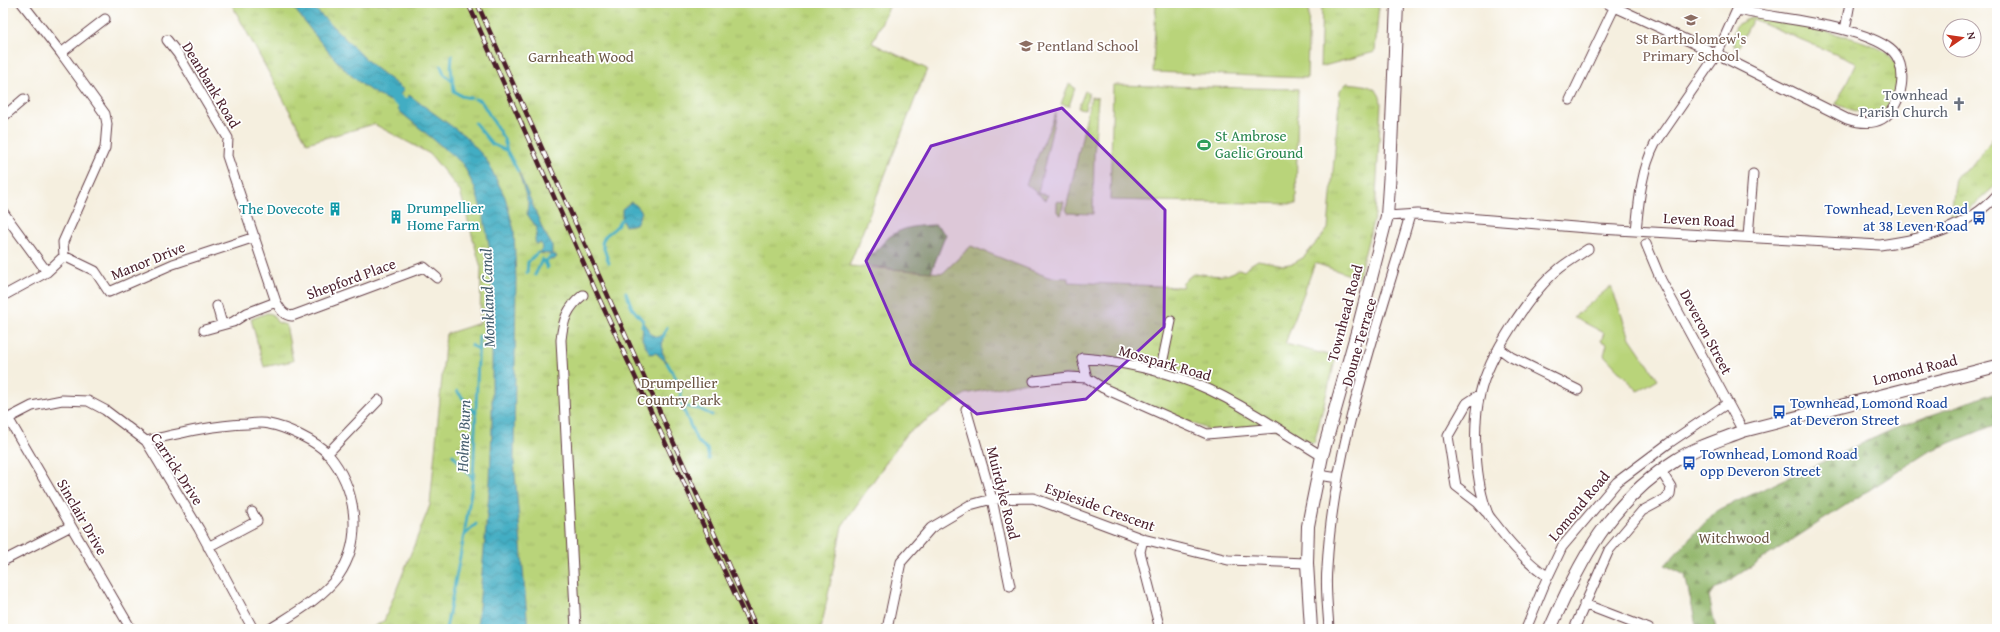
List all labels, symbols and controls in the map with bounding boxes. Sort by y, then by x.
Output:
school or university icon: St Bartholomew's Primary School [1683,12,1699,28]
north arrow [1942,18,1982,58]
place label: St Bartholomew's Primary School [1636,28,1746,66]
text: N [1963,30,1981,42]
place label: Pentland School [1037,35,1139,56]
street label: Deanbank Road [177,38,245,132]
school or university icon: Pentland School [1018,38,1034,54]
park label: Garnheath Wood [528,46,634,67]
place label: Townhead Parish Church [1859,84,1949,122]
church icon: Townhead Parish Church [1951,96,1967,112]
place label: St Ambrose Gaelic Ground [1215,125,1303,163]
sports icon: St Ambrose Gaelic Ground [1196,137,1212,153]
place label: Drumpellier Home Farm [407,197,484,235]
place label: The Dovecote [240,198,324,219]
place label: Townhead, Leven Road at 38 Leven Road [1825,198,1968,236]
building icon: The Dovecote [327,201,343,217]
street label: Leven Road [1663,207,1735,232]
building icon: Drumpellier Home Farm [388,209,404,225]
bus stop icon: Townhead, Leven Road at 38 Leven Road [1971,210,1987,226]
street label: Manor Drive [107,236,188,285]
water label: Monkland Canal [473,248,501,348]
street label: Shepford Place [303,253,398,304]
street label: Townhead Road [1321,262,1368,364]
street label: Deveron Street [1675,286,1738,379]
street label: Doune Terrace [1336,295,1381,389]
street label: Mosspark Road [1116,339,1214,386]
street label: Lomond Road [1871,349,1959,390]
park label: Drumpellier Country Park [637,372,721,410]
place label: Townhead, Lomond Road at Deveron Street [1790,392,1948,430]
water label: Holme Burn [450,399,476,474]
bus stop icon: Townhead, Lomond Road at Deveron Street [1771,404,1787,420]
street label: Carrick Drive [146,428,209,509]
place label: Townhead, Lomond Road opp Deveron Street [1700,443,1858,481]
street label: Muirdyke Road [982,444,1025,542]
bus stop icon: Townhead, Lomond Road opp Deveron Street [1681,455,1697,471]
street label: Lomond Road [1543,466,1614,545]
street label: Sinclair Drive [52,475,113,559]
street label: Espieside Crescent [1042,477,1159,536]
park label: Witchwood [1699,527,1769,548]

